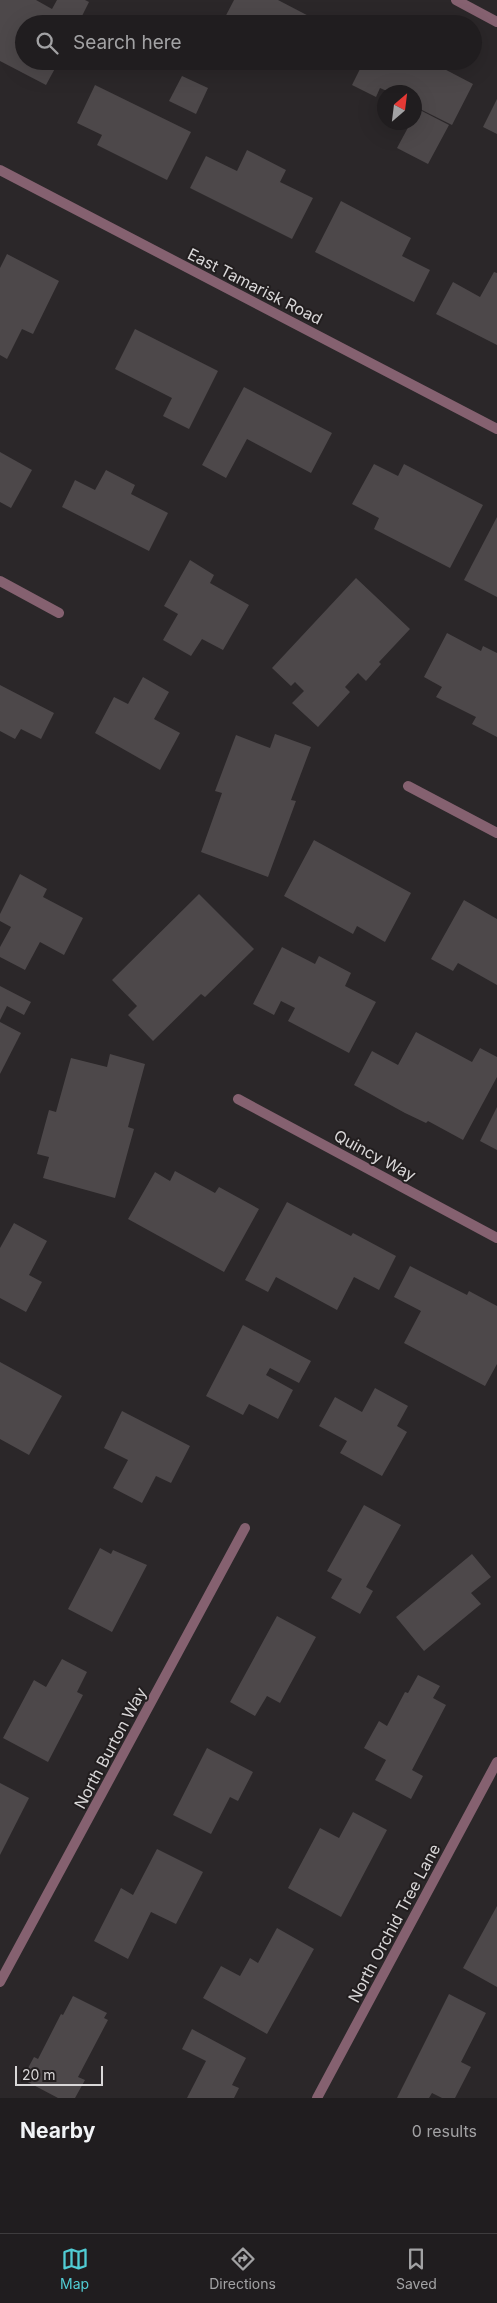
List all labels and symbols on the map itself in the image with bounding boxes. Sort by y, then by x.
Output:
north arrow [377,85,422,130]
street label: East Tamarisk Road [184,243,326,329]
street label: Quincy Way [331,1125,419,1185]
street label: North Burton Way [70,1684,150,1812]
street label: North Orchid Tree Lane [344,1840,444,2006]
scale bar [15,2063,102,2086]

